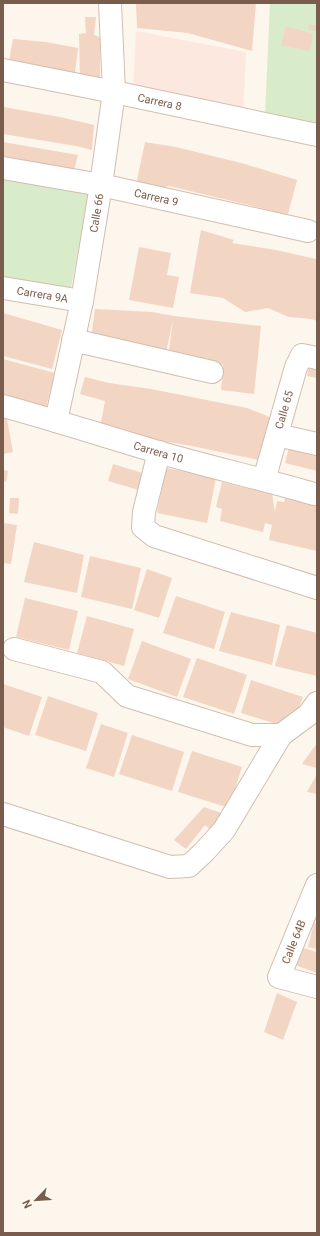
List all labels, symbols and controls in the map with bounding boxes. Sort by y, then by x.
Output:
street label: Carrera 8 [137,91,183,113]
street label: Carrera 9 [133,186,179,208]
street label: Calle 66 [87,192,106,233]
street label: Carrera 9A [16,284,70,305]
street label: Calle 65 [272,389,296,431]
street label: Carrera 10 [132,439,185,465]
street label: Calle 64B [279,918,309,966]
north arrow [16,1180,56,1220]
text: N [20,1198,35,1210]

